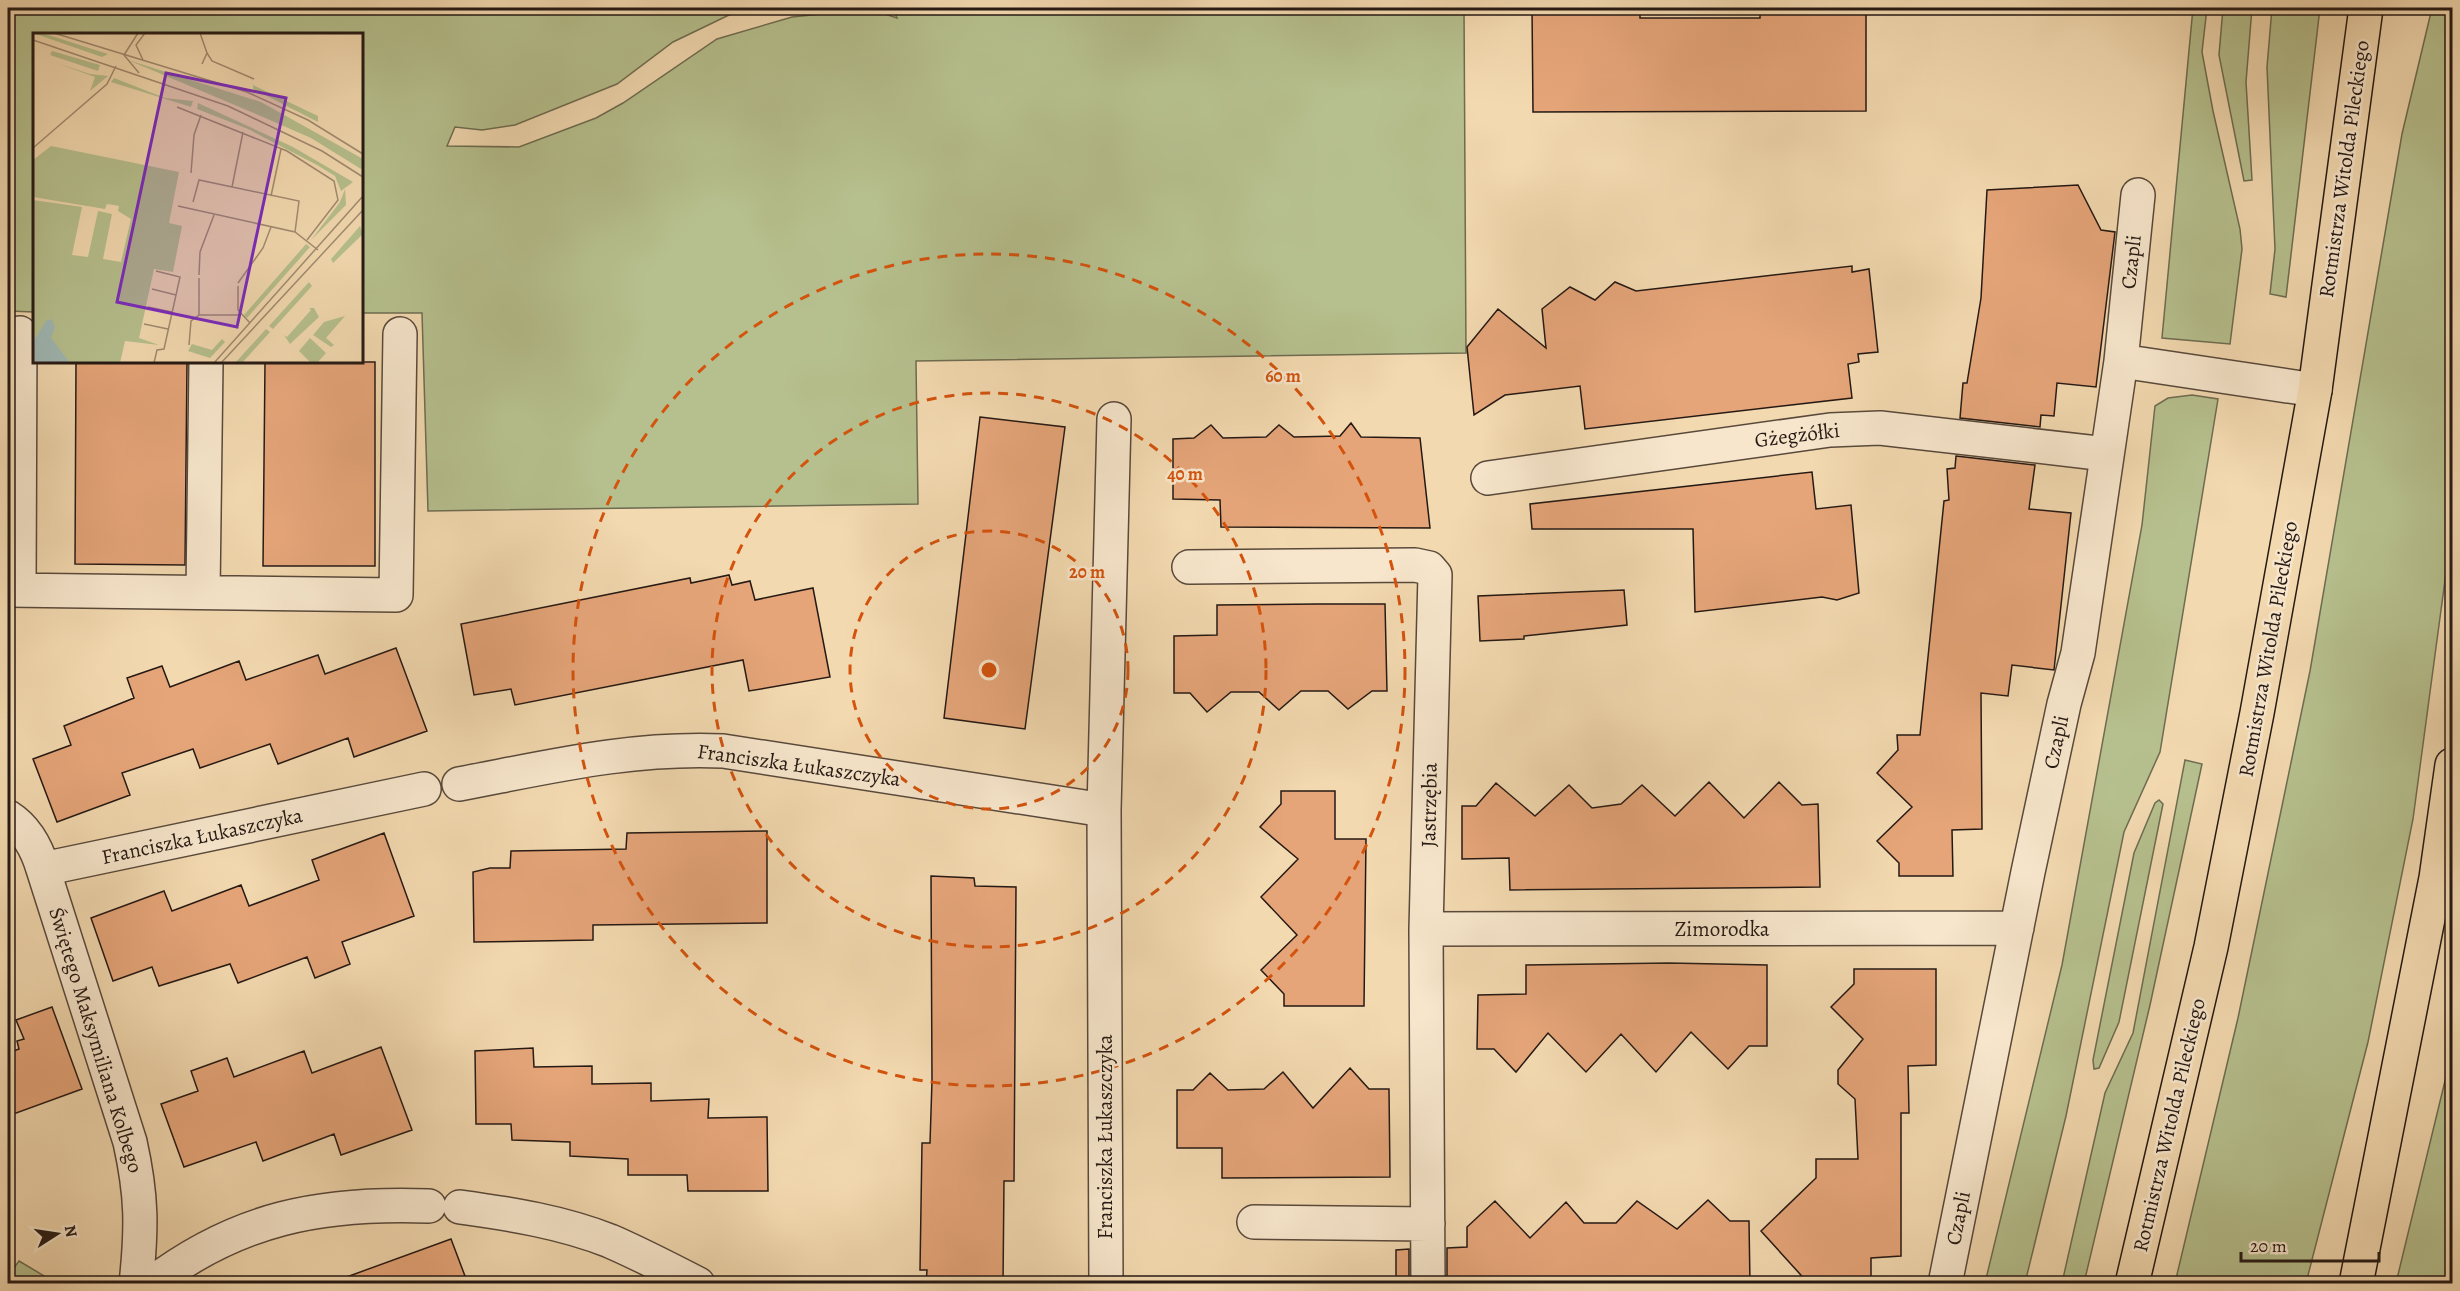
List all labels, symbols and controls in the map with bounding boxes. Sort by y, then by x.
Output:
inset map [33,33,363,363]
street label: Rotmistrza Witolda Pileckiego [2312,38,2376,300]
street label: Czapli [2114,233,2148,290]
text: 60 m [1265,364,1301,388]
street label: Gżegżółki [1753,416,1841,454]
text: 40 m [1167,462,1203,486]
street label: Rotmistrza Witolda Pileckiego [2232,519,2304,779]
text: 20 m [1069,560,1105,584]
centre of rings [979,660,999,680]
street label: Czapli [2037,712,2075,771]
street label: Franciszka Łukaszczyka [696,737,903,793]
street label: Jastrzębia [1414,762,1444,848]
street label: Franciszka Łukaszczyka [99,801,305,871]
street label: Świętego Maksymiliana Kolbego [42,904,150,1176]
street label: Zimorodka [1674,915,1770,943]
street label: Rotmistrza Witolda Pileckiego [2126,995,2212,1255]
street label: Franciszka Łukaszczyka [1091,1034,1119,1239]
street label: Czapli [1939,1189,1977,1247]
north arrow [27,1204,87,1264]
text: N [59,1223,83,1239]
scale bar [2241,1225,2379,1263]
text: 20 m [2250,1234,2287,1258]

